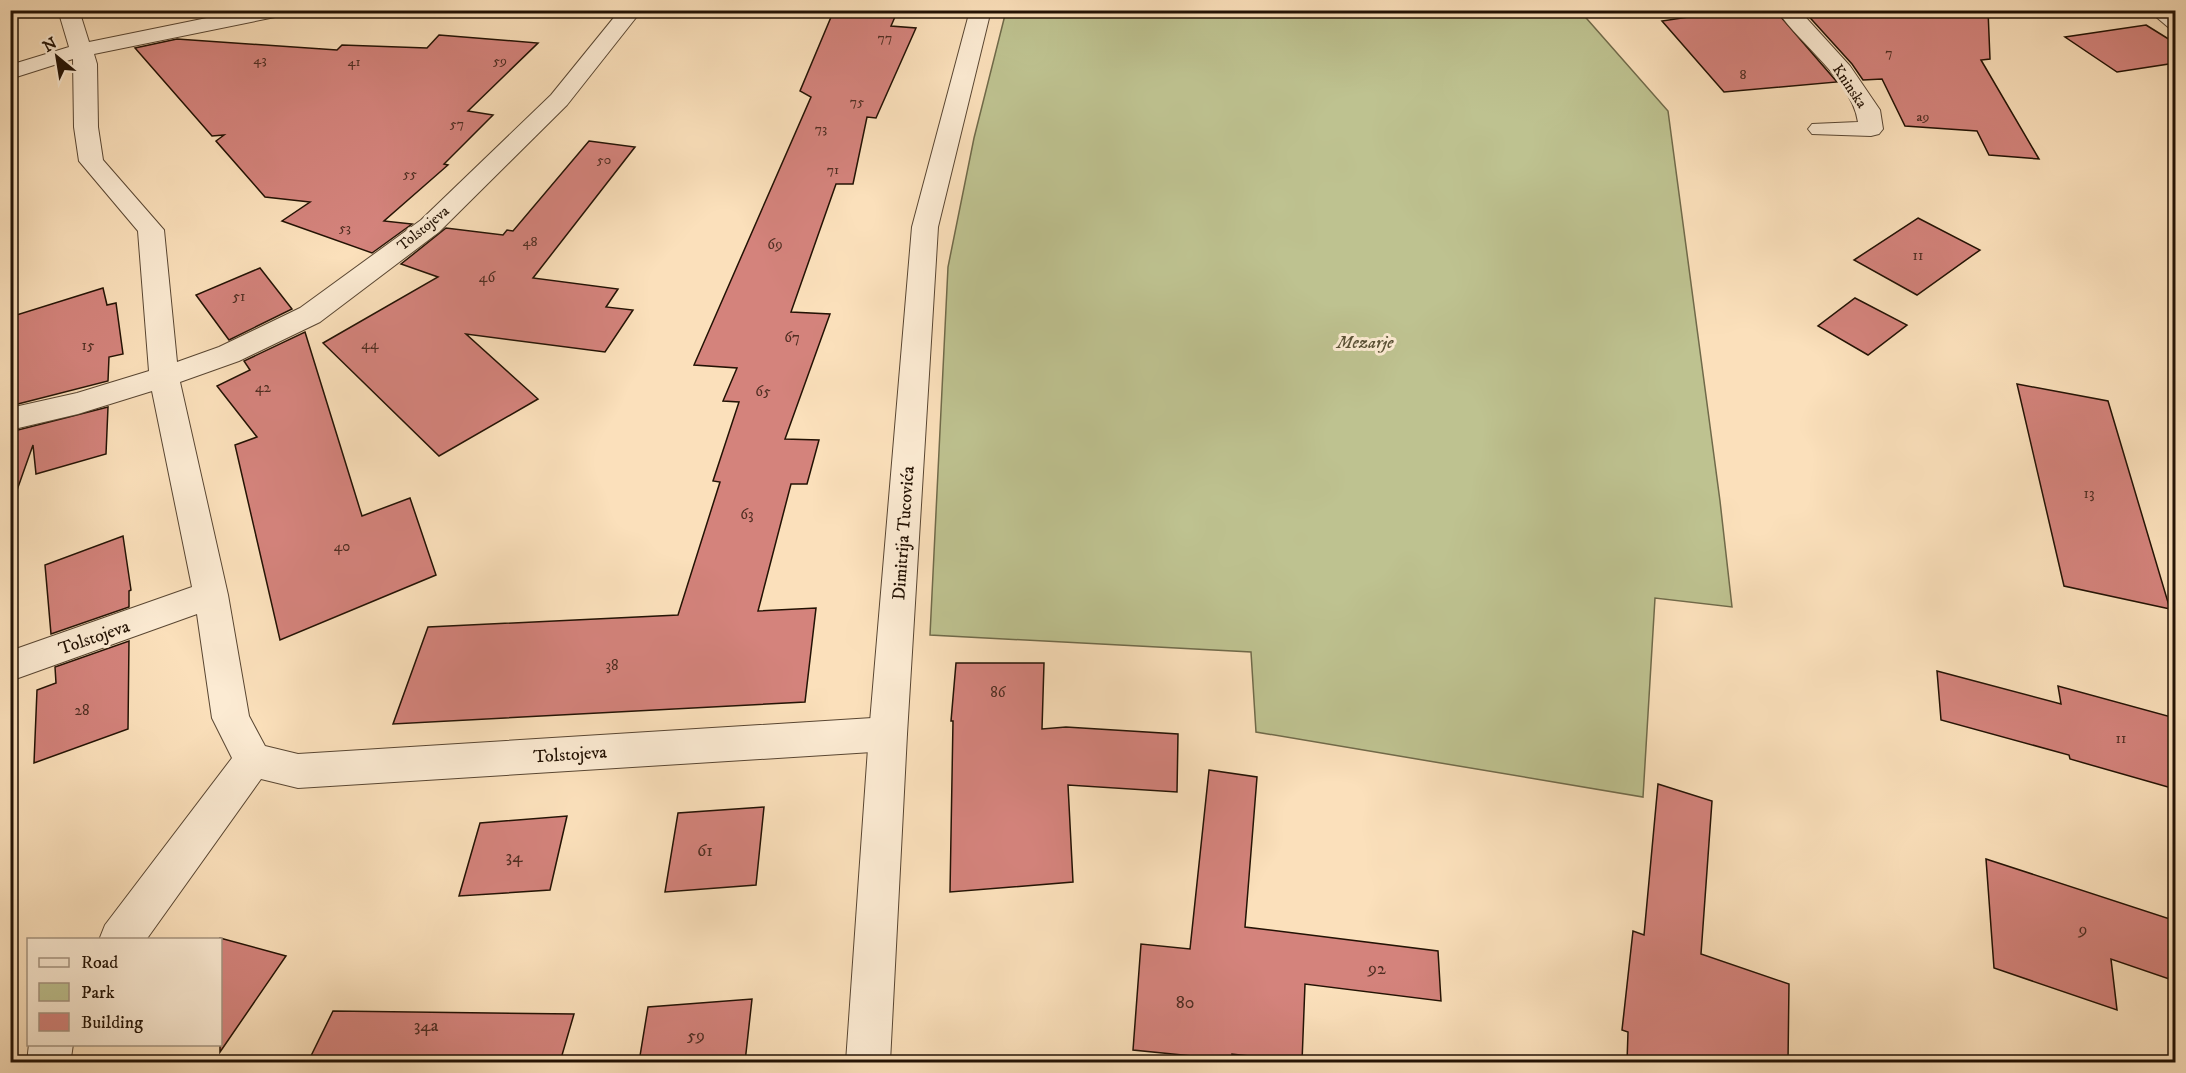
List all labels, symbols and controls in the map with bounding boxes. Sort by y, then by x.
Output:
north arrow [27,27,87,87]
house number: 77 [878,29,892,47]
text: N [39,33,61,57]
house number: 7 [1885,44,1893,62]
house number: 43 [253,51,267,69]
house number: 59 [493,52,507,70]
house number: 41 [347,53,361,71]
street label: Kninska [1828,61,1871,112]
house number: 8 [1739,66,1747,84]
house number: 75 [850,93,864,111]
house number: a9 [1917,108,1929,126]
house number: 57 [450,115,464,133]
house number: 73 [815,120,827,138]
house number: 50 [597,151,611,169]
house number: 71 [827,161,839,179]
house number: 55 [403,165,417,183]
street label: Tolstojeva [393,201,454,255]
house number: 53 [339,219,351,237]
house number: 48 [522,233,538,251]
house number: 69 [767,235,783,254]
house number: 11 [1912,246,1924,265]
house number: 46 [479,268,496,287]
house number: 51 [233,287,245,306]
house number: 67 [784,328,800,347]
park label: Mezarje [1335,332,1394,354]
house number: 44 [361,335,379,354]
house number: 15 [82,336,95,355]
house number: 42 [255,378,272,397]
house number: 65 [755,382,771,401]
street label: Dimitrija Tucovića [888,465,920,601]
house number: 13 [2083,484,2095,503]
house number: 63 [740,505,754,524]
house number: 40 [334,537,350,556]
street label: Tolstojeva [56,615,133,660]
house number: 38 [605,656,619,675]
house number: 86 [990,683,1007,702]
house number: 28 [75,701,89,720]
house number: 11 [2115,729,2127,748]
street label: Tolstojeva [533,741,608,769]
house number: 61 [697,840,713,862]
house number: 34 [505,846,523,868]
house number: 9 [2078,919,2087,941]
legend [27,938,222,1046]
text: Road [81,952,118,974]
house number: 92 [1367,958,1386,980]
text: Park [81,982,115,1004]
house number: 80 [1176,992,1194,1014]
text: Building [81,1012,143,1034]
house number: 34a [414,1015,439,1037]
house number: 59 [687,1025,705,1047]

